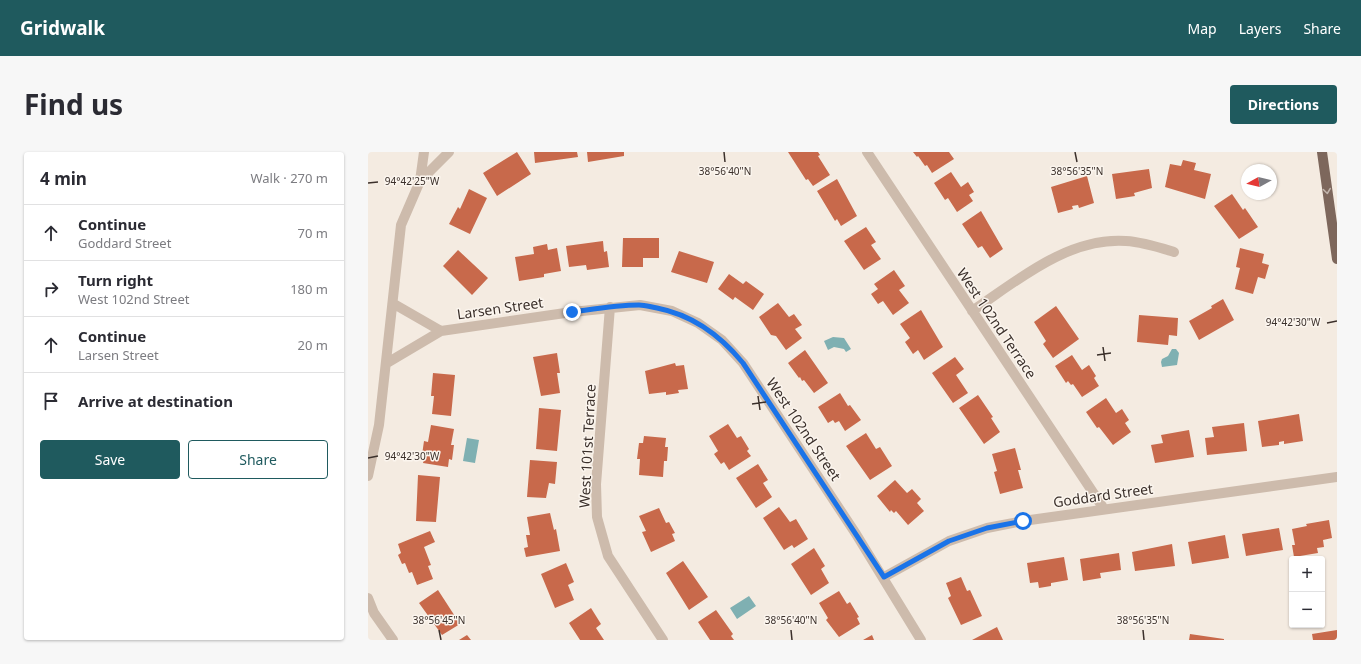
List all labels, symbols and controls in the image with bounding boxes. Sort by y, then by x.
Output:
text: Gridwalk [20,15,105,41]
text: Map [1188,19,1217,38]
text: Layers [1239,19,1281,38]
text: Share [1303,19,1341,38]
text: Find us [24,85,123,123]
button: Directions [1230,85,1337,124]
text: 38°56'40"N [699,164,751,178]
text: 38°56'35"N [1051,164,1103,178]
north arrow [1241,164,1277,200]
text: 4 min [40,167,87,190]
text: Walk · 270 m [250,169,328,187]
text: 94°42'25"W [385,174,440,188]
one-way arrow [1322,188,1331,194]
text: Continue [78,214,146,234]
icon: ahead [40,222,62,244]
text: 70 m [298,224,328,242]
text: Goddard Street [78,234,171,252]
street label: West 102nd Terrace [953,264,1041,382]
text: Turn right [78,270,153,290]
icon: right [40,278,62,300]
text: 180 m [290,280,328,298]
text: West 102nd Street [78,290,189,308]
street label: Larsen Street [456,293,544,323]
route end [563,303,581,321]
text: 94°42'30"W [1266,315,1321,329]
text: Continue [78,326,146,346]
icon: ahead [40,334,62,356]
text: 20 m [298,336,328,354]
text: Larsen Street [78,346,159,364]
street label: West 102nd Street [763,374,845,484]
street label: West 101st Terrace [574,384,600,508]
icon: arrive [40,390,62,412]
text: Arrive at destination [78,391,233,411]
button: Save [40,440,180,479]
button: Share [188,440,328,479]
text: 94°42'30"W [385,449,440,463]
street label: Goddard Street [1052,479,1154,511]
route start [1014,512,1032,530]
map controls [1289,556,1325,628]
button: + [1289,556,1325,592]
button: − [1289,592,1325,628]
text: 38°56'45"N [413,613,465,627]
text: 38°56'40"N [765,613,817,627]
text: 38°56'35"N [1117,613,1169,627]

